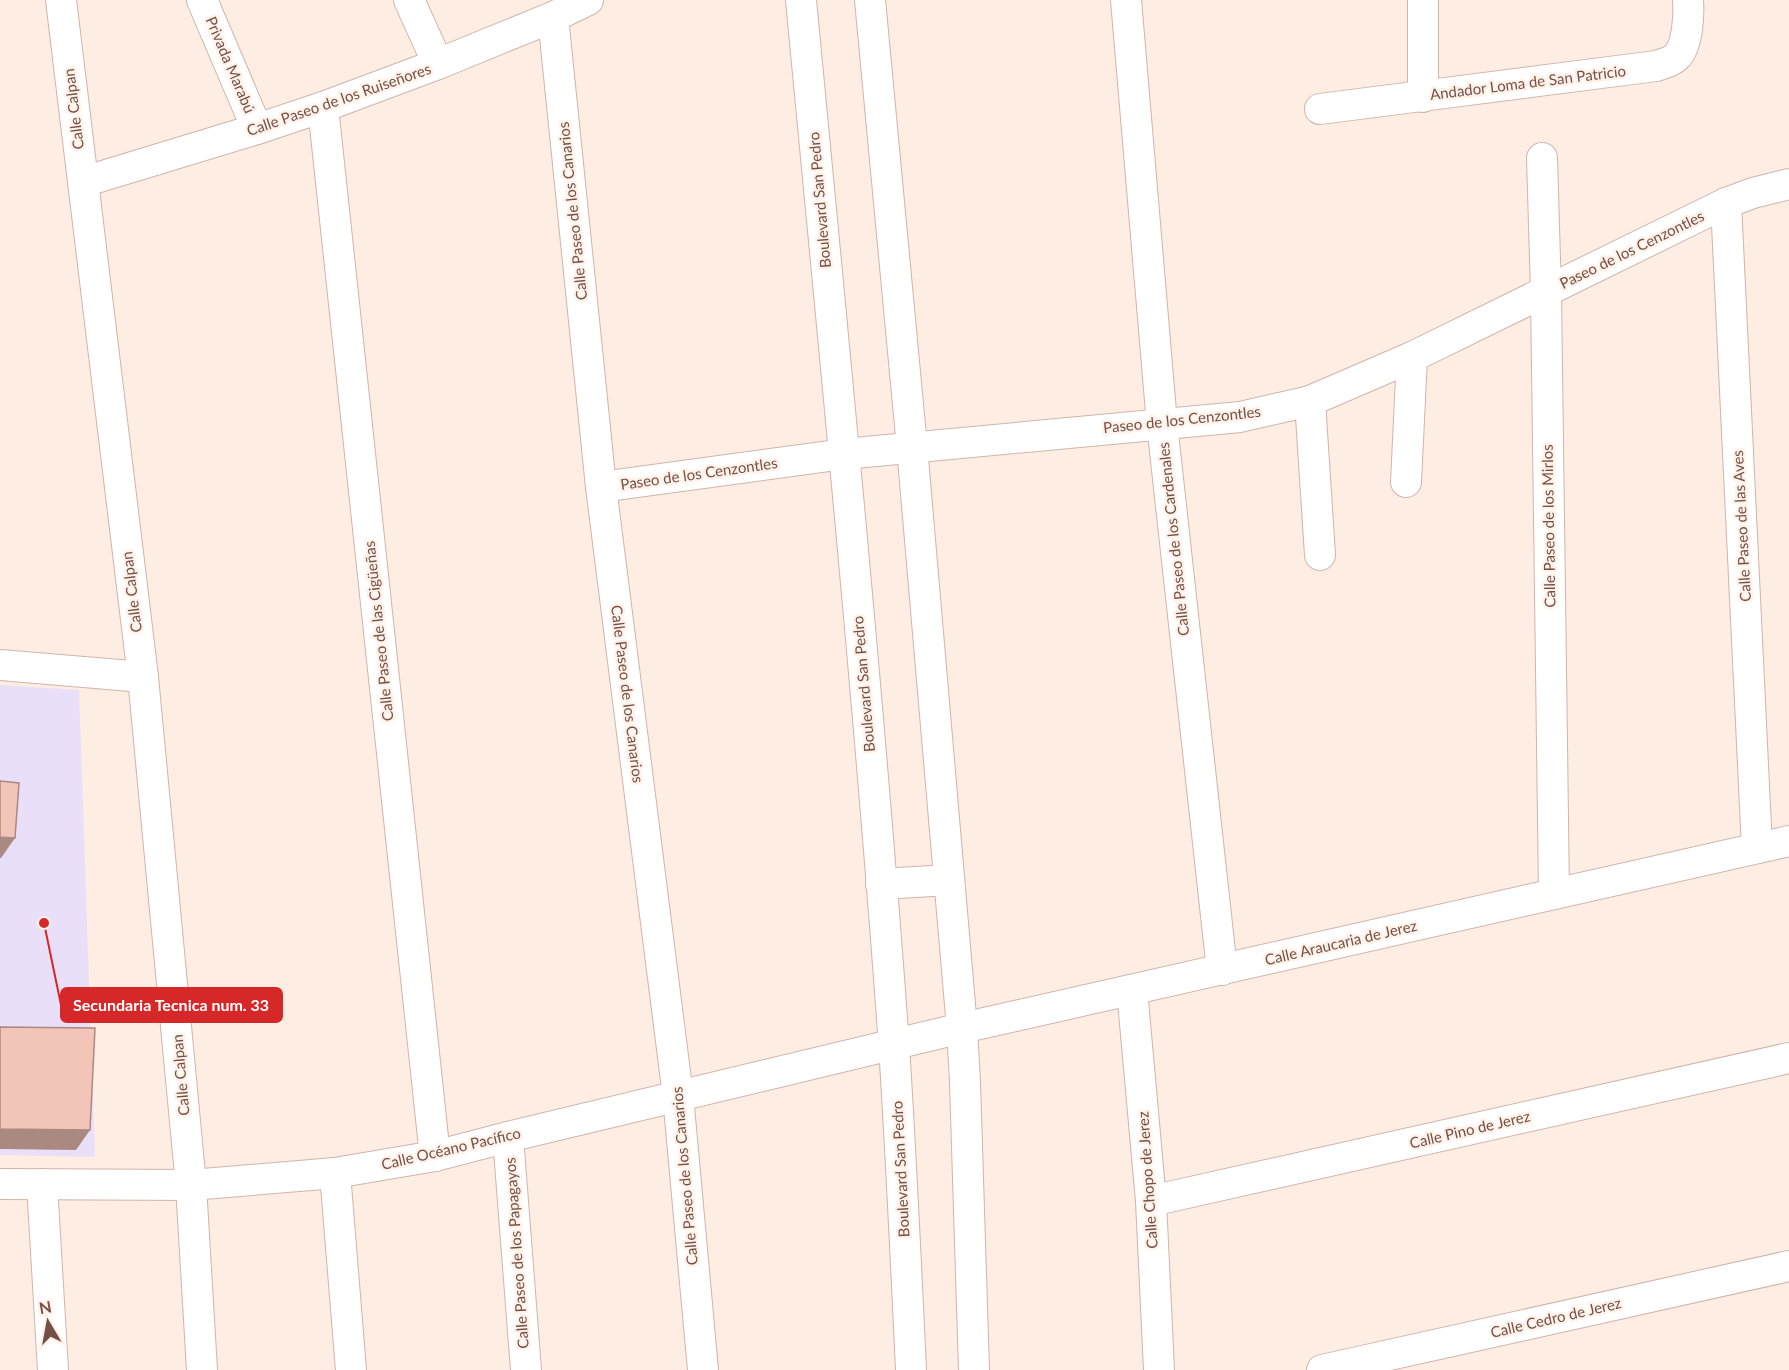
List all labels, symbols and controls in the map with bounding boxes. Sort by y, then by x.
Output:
street label: Privada Marabú [202,14,259,116]
street label: Calle Paseo de los Ruiseñores [244,59,433,139]
street label: Andador Loma de San Patricio [1429,61,1627,103]
street label: Calle Calpan [59,68,87,151]
street label: Calle Paseo de los Canarios [554,121,590,301]
street label: Boulevard San Pedro [804,131,834,269]
street label: Paseo de los Cenzontles [1556,206,1707,292]
street label: Paseo de los Cenzontles [1102,402,1262,436]
street label: Calle Paseo de los Cardenales [1154,441,1192,637]
street label: Calle Paseo de los Mirlos [1538,444,1558,608]
street label: Calle Paseo de las Aves [1728,450,1754,602]
street label: Paseo de los Cenzontles [619,453,779,493]
street label: Calle Paseo de las Cigüeñas [360,540,396,722]
street label: Calle Calpan [117,551,145,634]
street label: Calle Paseo de los Canarios [608,604,648,784]
street label: Boulevard San Pedro [848,615,878,753]
street label: Calle Araucaria de Jerez [1263,916,1419,968]
callout: Secundaria Tecnica num. 33 [61,988,282,1022]
text: Secundaria Tecnica num. 33 [73,995,269,1014]
street label: Calle Calpan [167,1034,193,1116]
street label: Calle Paseo de los Canarios [667,1086,701,1266]
street label: Boulevard San Pedro [887,1100,913,1238]
street label: Calle Pino de Jerez [1408,1106,1532,1152]
street label: Calle Chopo de Jerez [1133,1111,1161,1249]
street label: Calle Océano Pacífico [379,1123,522,1173]
street label: Calle Paseo de los Papagayos [500,1157,532,1349]
north arrow [18,1292,78,1352]
street label: Calle Cedro de Jerez [1489,1293,1623,1341]
text: N [38,1296,53,1317]

